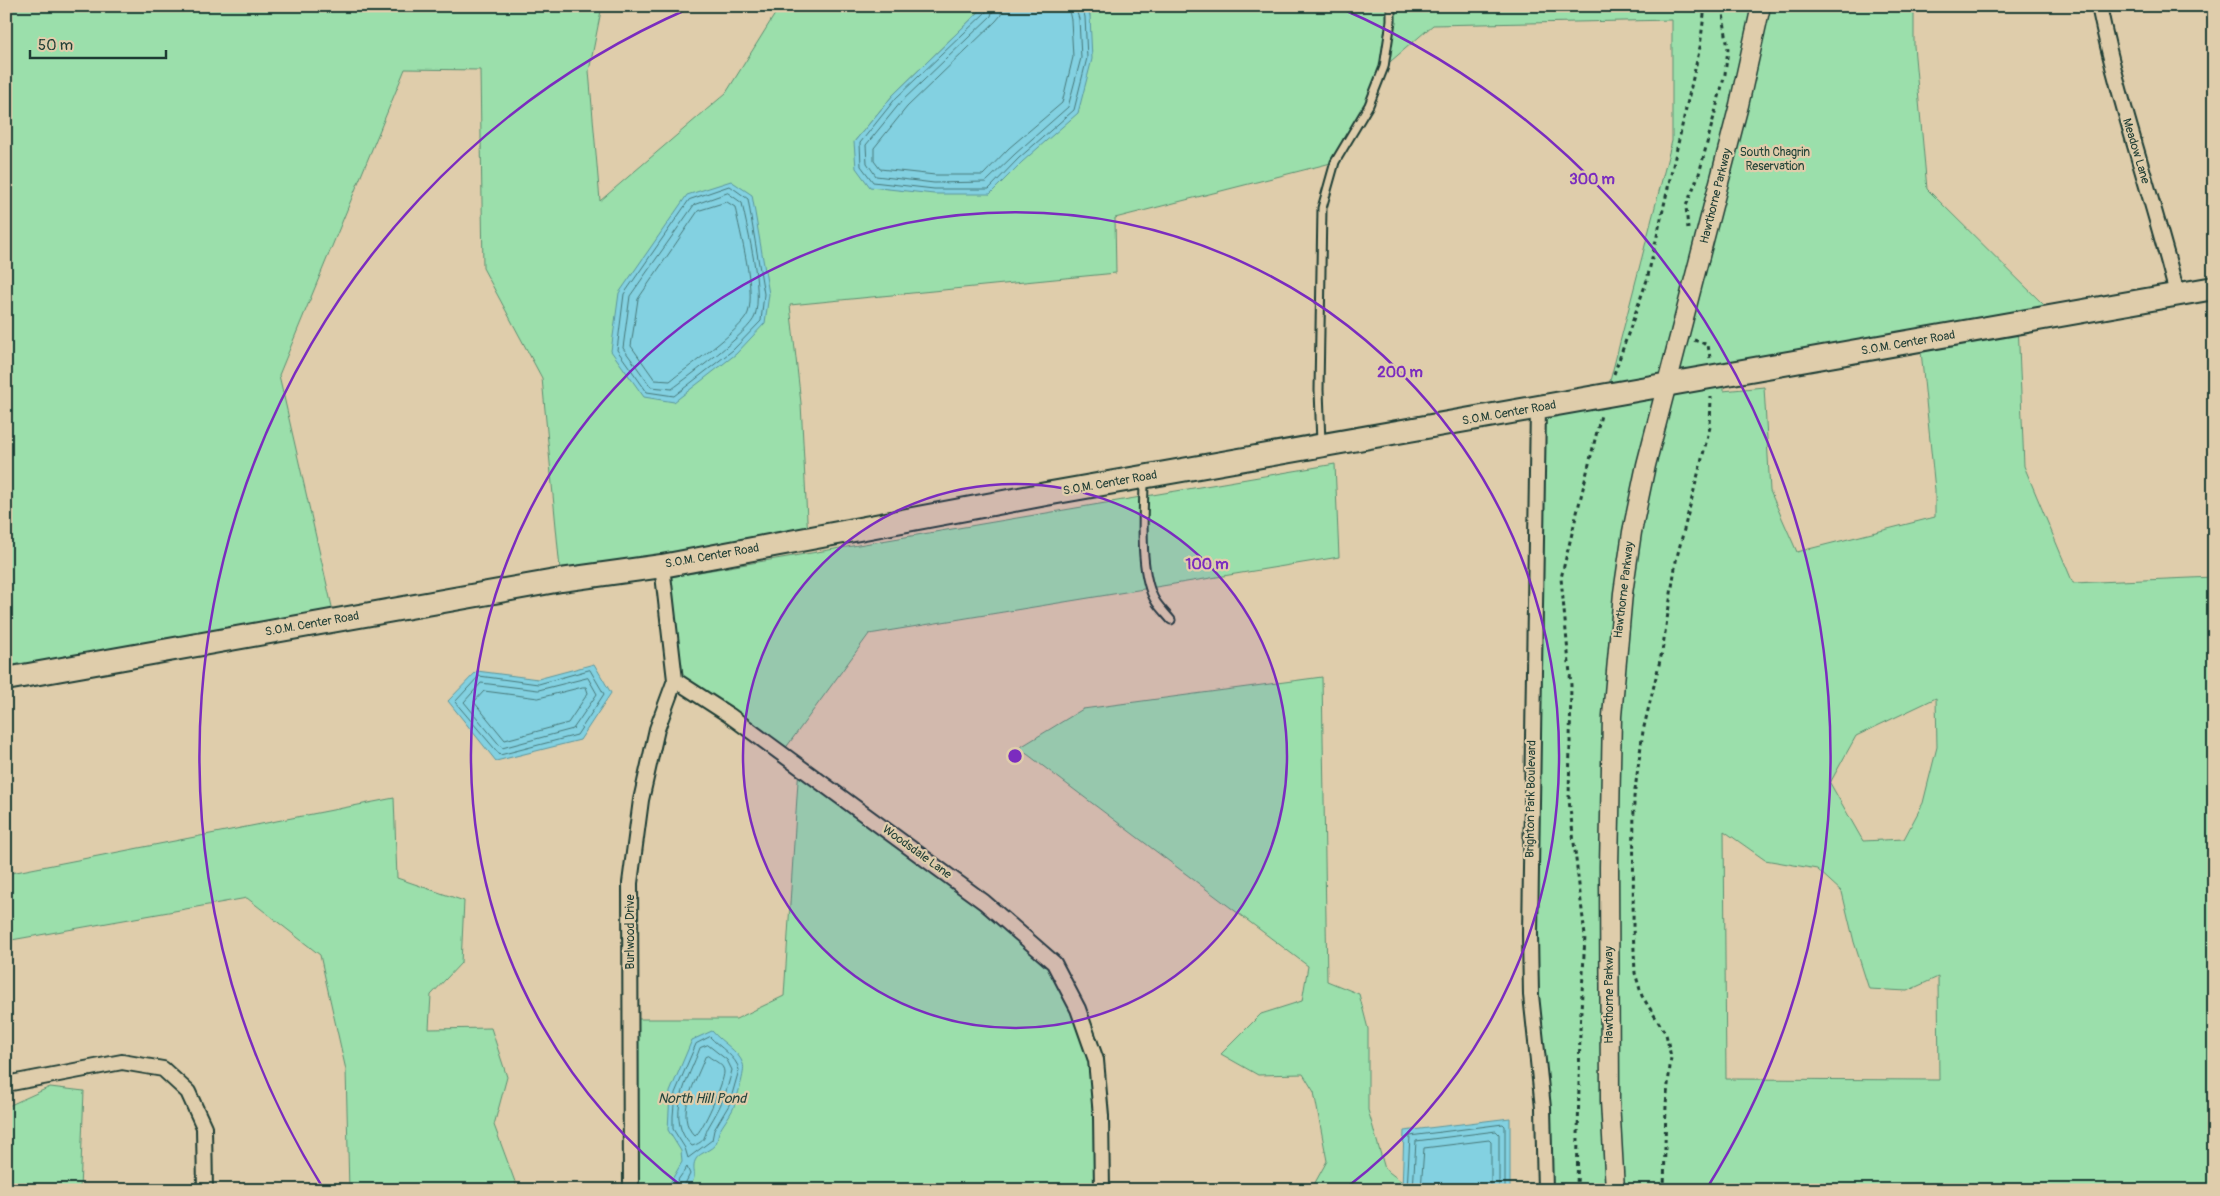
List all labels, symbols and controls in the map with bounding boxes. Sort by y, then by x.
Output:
scale bar [30,28,166,60]
text: 50 m [38,36,73,55]
street label: Meadow Lane [2119,117,2153,186]
park label: South Chagrin Reservation [1740,145,1810,174]
street label: Hawthorne Parkway [1697,147,1735,245]
text: 300 m [1569,170,1615,189]
street label: S.O.M. Center Road [1860,327,1956,359]
text: 200 m [1377,363,1423,382]
street label: S.O.M. Center Road [1461,397,1557,429]
street label: S.O.M. Center Road [1062,467,1158,499]
street label: S.O.M. Center Road [664,540,760,572]
street label: Hawthorne Parkway [1611,541,1637,639]
text: 100 m [1186,555,1228,574]
street label: S.O.M. Center Road [264,608,360,640]
street label: Brighton Park Boulevard [1522,740,1540,858]
centre of rings [1006,747,1024,765]
street label: Woodsdale Lane [879,822,955,882]
street label: Burlwood Drive [623,894,638,970]
street label: Hawthorne Parkway [1602,946,1617,1044]
water label: North Hill Pond [658,1090,748,1107]

